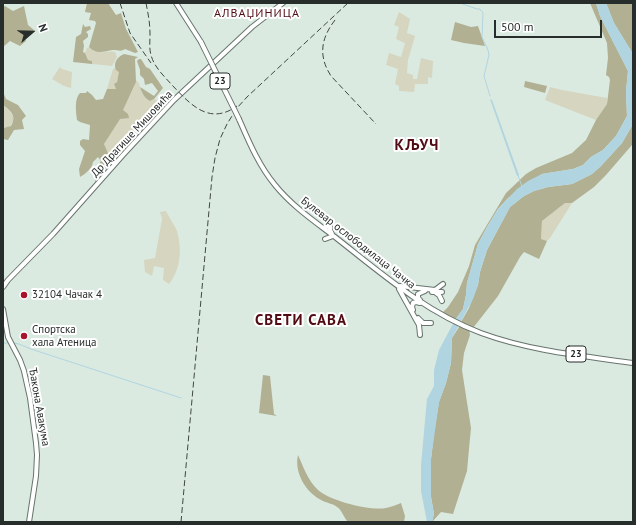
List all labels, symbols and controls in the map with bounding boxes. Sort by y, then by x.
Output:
district label: АЛВАЏИНИЦА [214,7,300,21]
north arrow [12,12,52,52]
scale bar [496,12,604,38]
text: 500 m [501,19,534,34]
text: N [35,22,51,34]
road number: 23 [210,73,230,89]
street label: Др Драгише Мишовића [89,88,175,180]
district label: КЉУЧ [395,137,439,155]
street label: Булевар ослободилаца Чачка [298,194,418,292]
place label: 32104 Чачак 4 [32,288,102,302]
marker: 32104 Чачак 4 [19,290,29,300]
district label: СВЕТИ САВА [255,312,347,330]
place label: Спортска хала Атеница [32,323,96,349]
marker: Спортска хала Атеница [19,331,29,341]
road number: 23 [566,346,586,362]
street label: Ђакона Авакума [26,367,52,447]

